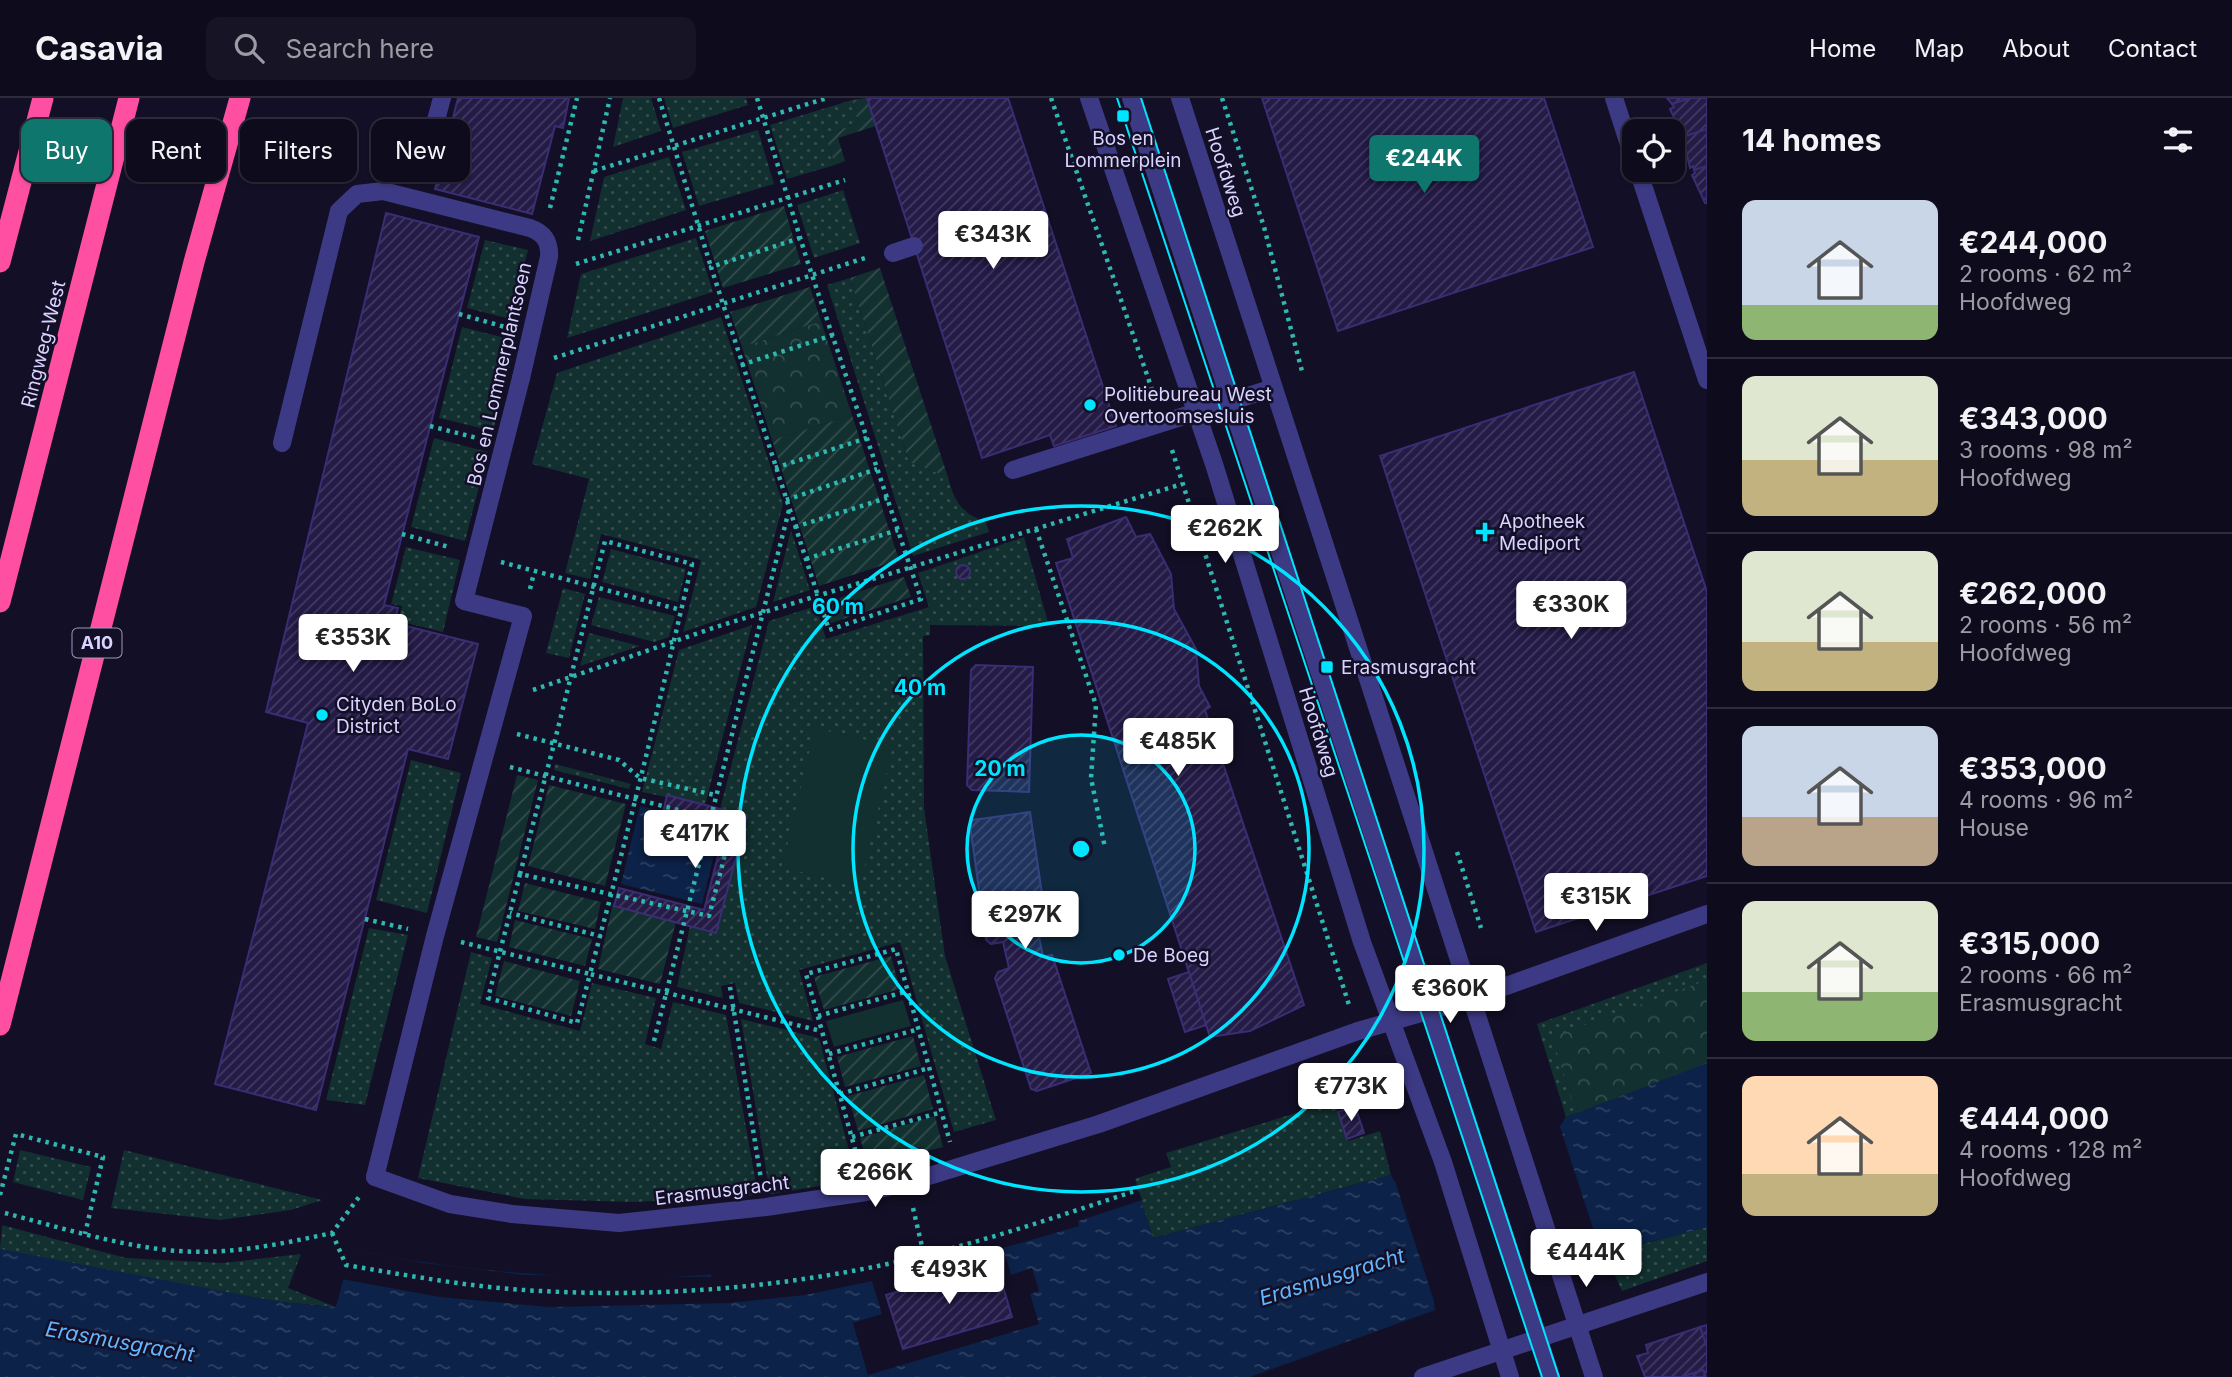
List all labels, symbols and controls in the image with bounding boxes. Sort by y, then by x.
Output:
search box [206,17,696,80]
text: Casavia [35,28,164,68]
icon: search [230,29,268,67]
text: Search here [286,33,434,64]
text: Home [1809,34,1876,63]
text: Map [1914,34,1964,63]
text: About [2002,34,2070,63]
text: Contact [2108,34,2197,63]
marker: Bos en Lommerplein [1115,108,1131,124]
chip: Buy [21,119,112,182]
chip: Rent [126,119,226,182]
chip: Filters [240,119,357,182]
chip: New [371,119,470,182]
map controls [1622,119,1685,182]
button: locate [1622,119,1685,182]
icon: filters [2159,121,2197,159]
text: 14 homes [1742,122,1881,158]
street label: Hoofdweg [1200,124,1251,220]
place label: Bos en Lommerplein [1064,127,1182,172]
pin: €244K [1375,136,1473,195]
text: €244K [1385,144,1463,172]
pin: €343K [944,212,1042,271]
text: €343K [954,220,1032,248]
text: €244,000 [1959,224,2107,260]
icon: home [1798,228,1882,312]
street label: Bos en Lommerplantsoen [463,260,536,488]
text: 2 rooms · 62 m² [1959,260,2132,288]
street label: Ringweg-West [17,278,70,410]
text: Hoofdweg [1959,288,2072,316]
place label: Politiebureau West Overtoomsesluis [1104,383,1272,428]
marker: Politiebureau West Overtoomsesluis [1082,397,1098,413]
text: €343,000 [1959,400,2108,436]
icon: home [1798,404,1882,488]
text: 3 rooms · 98 m² [1959,436,2133,464]
text: Hoofdweg [1959,464,2072,492]
pin: €262K [1176,505,1274,565]
place label: Apotheek Mediport [1499,510,1586,555]
text: €262K [1187,514,1263,542]
marker: Apotheek Mediport [1477,524,1493,540]
text: €262,000 [1959,575,2107,611]
icon: home [1798,579,1882,663]
pin: €330K [1522,582,1620,641]
text: €330K [1532,590,1610,618]
text: 60 m [812,594,864,619]
text: 2 rooms · 56 m² [1959,611,2132,639]
pin: €353K [304,614,402,674]
text: €353K [315,623,391,651]
road number: A10 [72,628,122,658]
text: Hoofdweg [1959,639,2072,667]
place label: Erasmusgracht [1341,656,1476,679]
marker: Erasmusgracht [1319,659,1335,675]
text: 40 m [894,675,946,700]
street label: Hoofdweg [1294,684,1343,780]
place label: Cityden BoLo District [336,693,457,738]
marker: Cityden BoLo District [314,707,330,723]
pin: €485K [1129,718,1227,778]
text: €485K [1139,727,1217,755]
text: €353,000 [1959,750,2107,786]
icon: home [1798,754,1882,838]
text: 20 m [974,756,1026,781]
text: 4 rooms · 96 m² [1959,786,2133,814]
pin: €417K [646,810,744,870]
text: House [1959,814,2029,842]
text: €417K [660,819,730,847]
centre of rings [1069,837,1093,861]
pin: €315K [1547,874,1645,933]
text: €315K [1560,882,1632,910]
pin: €297K [976,892,1074,951]
text: €297K [988,900,1062,928]
text: €315,000 [1959,925,2100,961]
icon: home [1798,929,1882,1013]
place label: De Boeg [1133,944,1210,967]
marker: De Boeg [1111,947,1127,963]
text: 2 rooms · 66 m² [1959,961,2133,989]
pin: €360K [1401,965,1499,1025]
text: €360K [1411,974,1489,1002]
text: Erasmusgracht [1959,989,2122,1017]
pin: €773K [1302,1063,1400,1123]
text: €773K [1314,1072,1388,1100]
text: €444,000 [1959,1100,2109,1136]
icon: home [1798,1104,1882,1188]
text: 4 rooms · 128 m² [1959,1136,2142,1164]
pin: €266K [826,1150,924,1209]
text: €266K [837,1158,913,1186]
text: Hoofdweg [1959,1164,2072,1192]
street label: Erasmusgracht [654,1171,790,1210]
pin: €444K [1537,1230,1635,1289]
text: €444K [1547,1238,1625,1266]
water label: Erasmusgracht [1256,1242,1409,1311]
pin: €493K [900,1246,998,1306]
text: €493K [910,1255,988,1283]
water label: Erasmusgracht [44,1316,198,1367]

